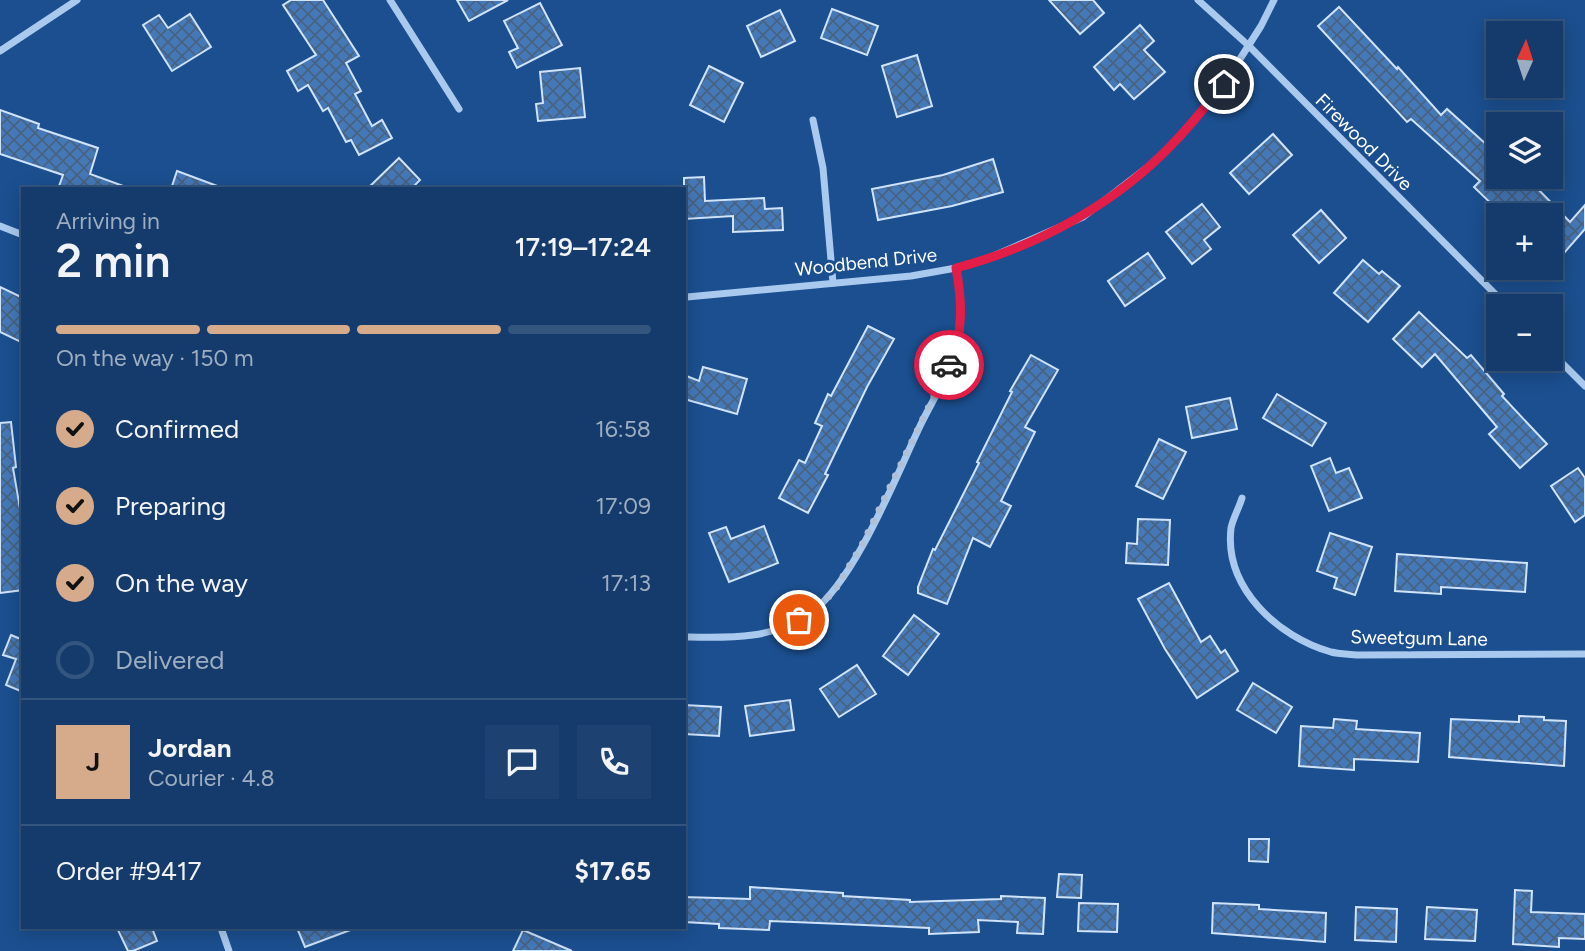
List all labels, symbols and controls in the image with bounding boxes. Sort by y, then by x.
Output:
north arrow [1486,21,1563,98]
map controls [1486,21,1563,371]
pin [1194,54,1254,114]
icon: home [1205,65,1243,103]
street label: Firewood Drive [1311,89,1417,195]
button: layers [1486,112,1563,189]
button: + [1486,203,1563,280]
text: Arriving in [56,207,160,235]
text: 17:19–17:24 [515,231,651,263]
text: 2 min [56,233,171,289]
street label: Woodbend Drive [794,243,938,281]
button: − [1486,294,1563,371]
courier [914,330,984,400]
text: On the way · 150 m [56,344,253,372]
icon: car [930,346,968,384]
icon: check [56,410,94,448]
text: Confirmed [115,413,239,445]
text: 16:58 [595,415,651,443]
icon: check [56,487,94,525]
text: Preparing [115,490,226,522]
text: 17:09 [596,492,651,520]
icon: check [56,564,94,602]
text: On the way [115,567,248,599]
text: 17:13 [601,569,651,597]
pin [769,590,829,650]
icon: bag [780,601,818,639]
street label: Sweetgum Lane [1350,625,1488,651]
text: Delivered [115,644,224,676]
button: chat [485,725,559,799]
button: phone [577,725,651,799]
text: Jordan [148,732,231,764]
text: J [86,746,100,778]
text: Courier · 4.8 [148,764,275,792]
text: Order #9417 [56,855,202,887]
text: $17.65 [575,855,651,887]

